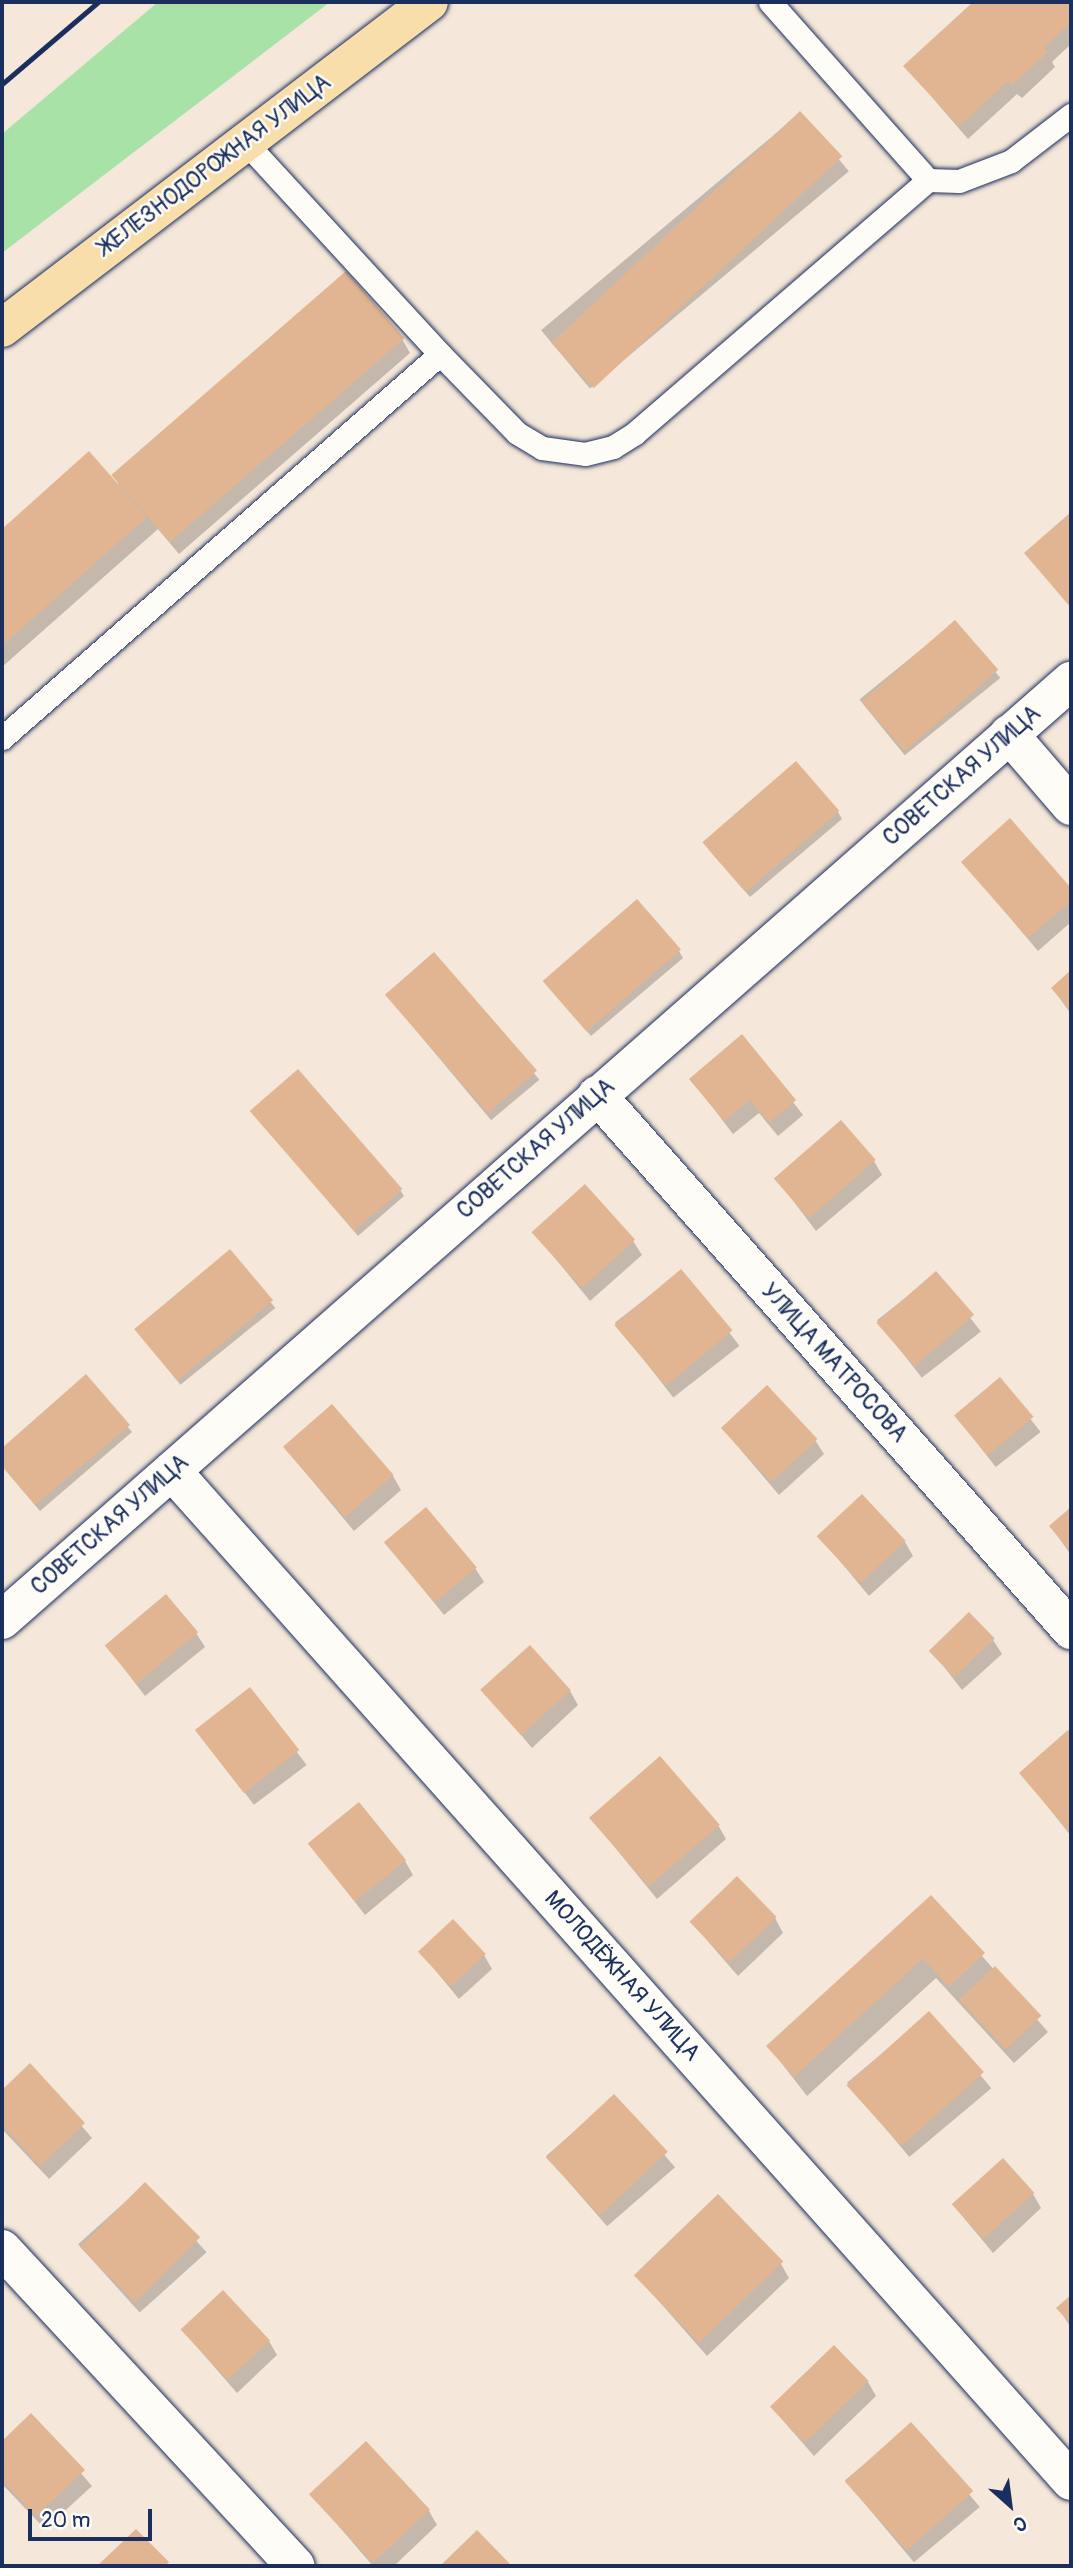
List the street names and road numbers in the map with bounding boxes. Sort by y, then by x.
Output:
street label: ЖЕЛЕЗНОДОРОЖНАЯ УЛИЦА [94,69,336,261]
street label: СОВЕТСКАЯ УЛИЦА [878,700,1046,852]
street label: СОВЕТСКАЯ УЛИЦА [452,1073,620,1225]
street label: УЛИЦА МАТРОСОВА [755,1278,913,1448]
street label: СОВЕТСКАЯ УЛИЦА [26,1449,194,1601]
street label: МОЛОДЁЖНАЯ УЛИЦА [538,1885,706,2067]

